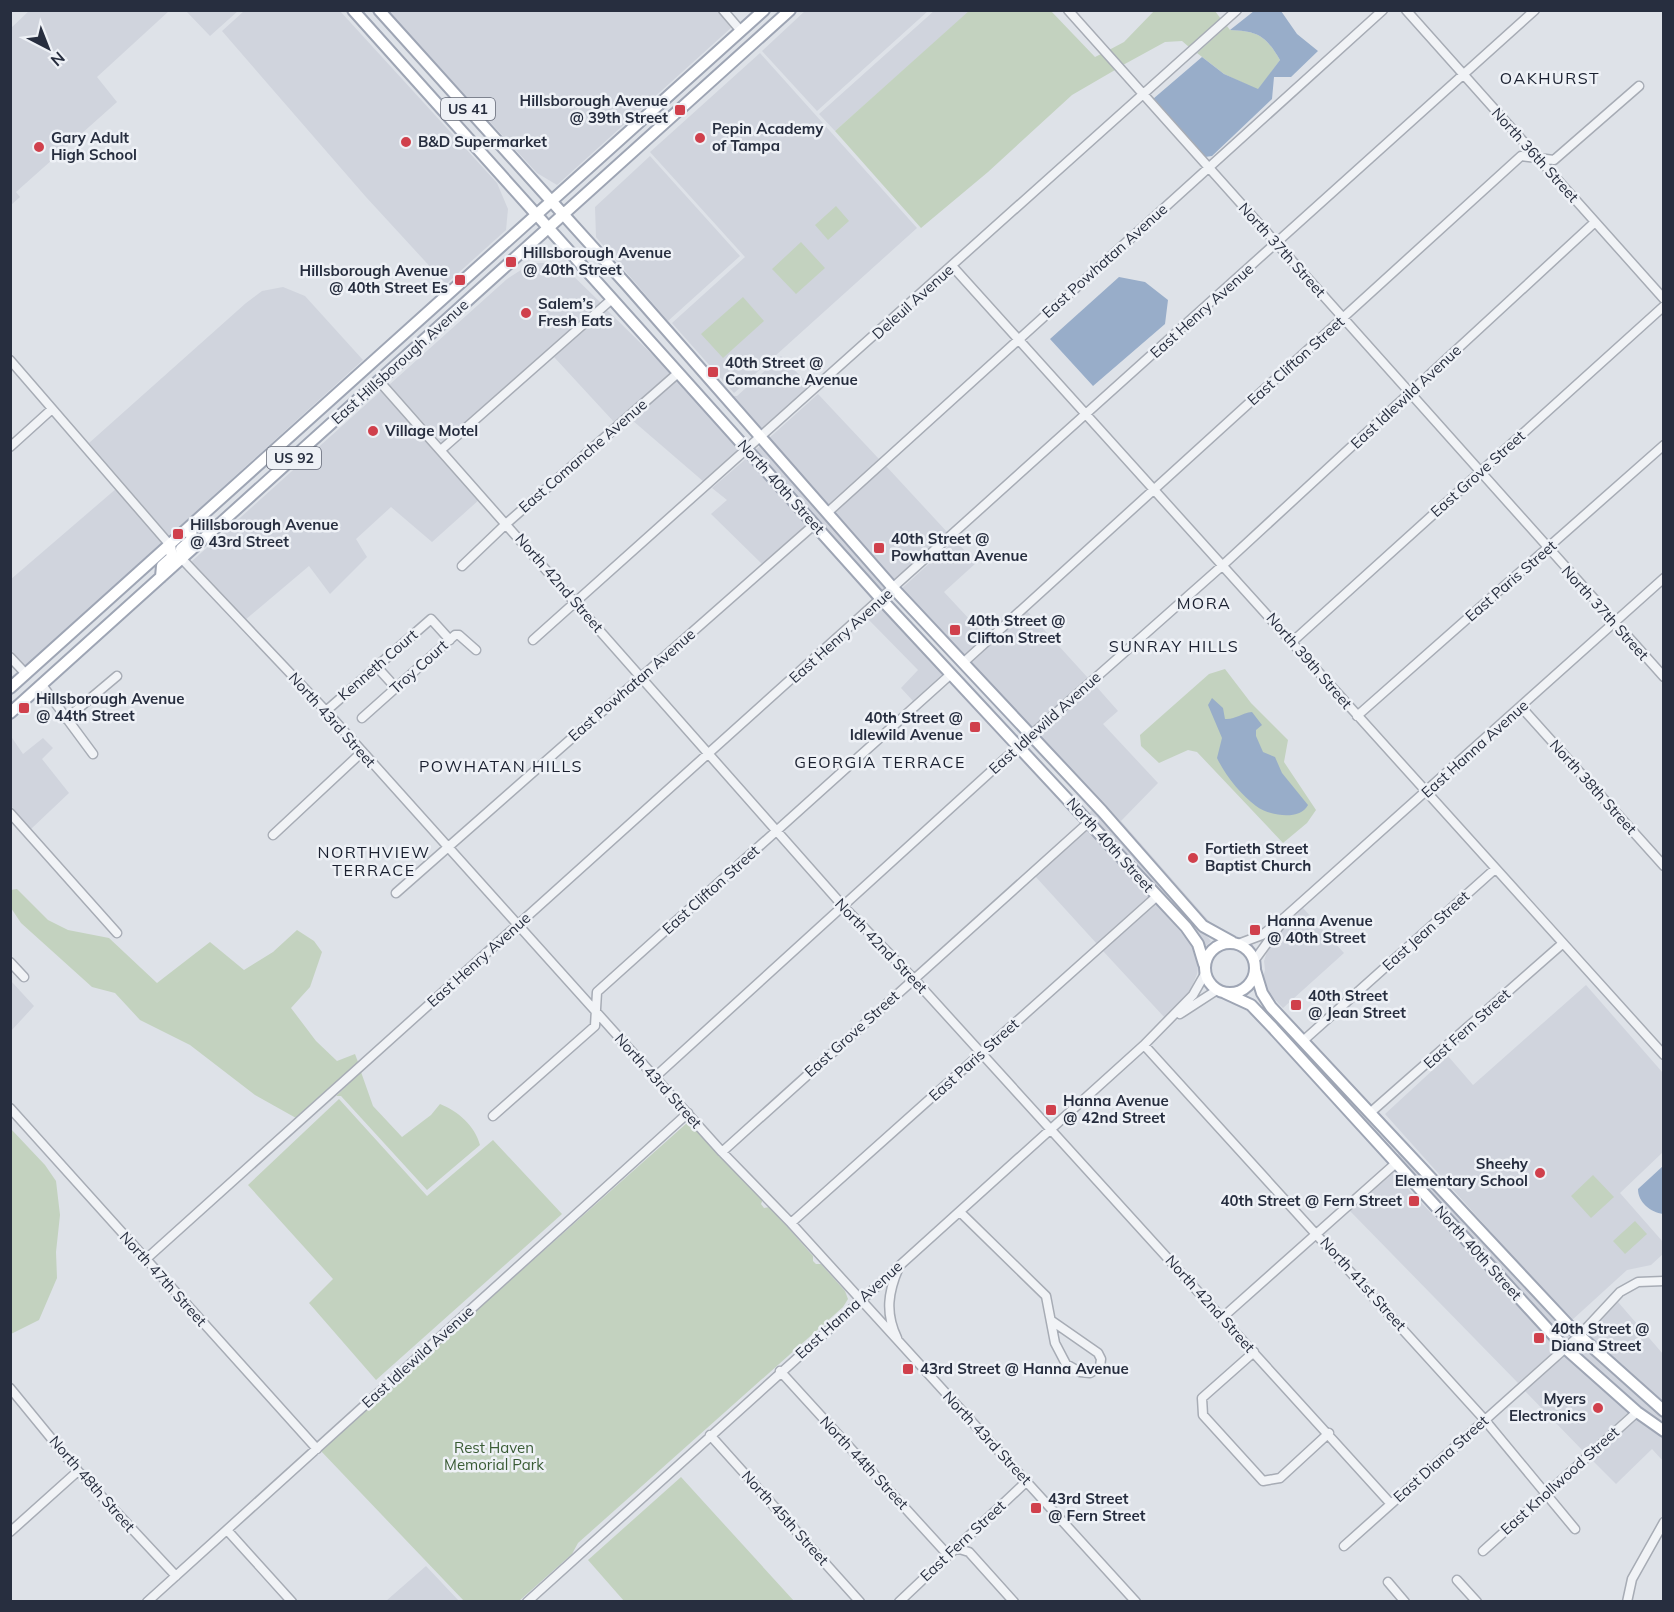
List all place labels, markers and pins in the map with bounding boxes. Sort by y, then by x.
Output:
place label: Hillsborough Avenue @ 39th Street [520,91,668,127]
marker: Hillsborough Avenue @ 39th Street [673,103,687,117]
place label: Pepin Academy of Tampa [712,119,824,155]
place label: Gary Adult High School [51,128,137,164]
marker: Pepin Academy of Tampa [693,131,707,145]
place label: B&D Supermarket [418,132,547,151]
marker: B&D Supermarket [399,135,413,149]
marker: Gary Adult High School [32,140,46,154]
place label: Hillsborough Avenue @ 40th Street [523,243,671,279]
marker: Hillsborough Avenue @ 40th Street [504,255,518,269]
place label: Hillsborough Avenue @ 40th Street Es [300,261,448,297]
marker: Hillsborough Avenue @ 40th Street Es [453,273,467,287]
place label: Salem’s Fresh Eats [538,294,612,330]
marker: Salem’s Fresh Eats [519,306,533,320]
place label: 40th Street @ Comanche Avenue [725,353,858,389]
marker: 40th Street @ Comanche Avenue [706,365,720,379]
place label: Village Motel [384,421,478,440]
marker: Village Motel [366,424,380,438]
place label: Hillsborough Avenue @ 43rd Street [190,515,338,551]
marker: Hillsborough Avenue @ 43rd Street [171,527,185,541]
place label: 40th Street @ Powhattan Avenue [891,529,1028,565]
marker: 40th Street @ Powhattan Avenue [872,541,886,555]
place label: 40th Street @ Clifton Street [967,611,1066,647]
marker: 40th Street @ Clifton Street [948,623,962,637]
place label: Hillsborough Avenue @ 44th Street [36,689,184,725]
marker: Hillsborough Avenue @ 44th Street [17,701,31,715]
place label: 40th Street @ Idlewild Avenue [850,708,963,744]
marker: 40th Street @ Idlewild Avenue [968,720,982,734]
place label: Fortieth Street Baptist Church [1205,839,1311,875]
marker: Fortieth Street Baptist Church [1186,851,1200,865]
place label: Hanna Avenue @ 40th Street [1267,911,1373,947]
marker: Hanna Avenue @ 40th Street [1248,923,1262,937]
place label: 40th Street @ Jean Street [1308,986,1406,1022]
marker: 40th Street @ Jean Street [1289,998,1303,1012]
place label: Hanna Avenue @ 42nd Street [1063,1091,1169,1127]
marker: Hanna Avenue @ 42nd Street [1044,1103,1058,1117]
place label: Sheehy Elementary School [1395,1154,1529,1190]
marker: Sheehy Elementary School [1533,1166,1547,1180]
place label: 40th Street @ Fern Street [1221,1191,1402,1210]
marker: 40th Street @ Fern Street [1407,1194,1421,1208]
place label: 40th Street @ Diana Street [1551,1319,1650,1355]
marker: 40th Street @ Diana Street [1532,1331,1546,1345]
place label: 43rd Street @ Hanna Avenue [920,1359,1129,1378]
marker: 43rd Street @ Hanna Avenue [901,1362,915,1376]
place label: Myers Electronics [1509,1389,1586,1425]
marker: Myers Electronics [1591,1401,1605,1415]
place label: 43rd Street @ Fern Street [1048,1489,1146,1525]
marker: 43rd Street @ Fern Street [1029,1501,1043,1515]

